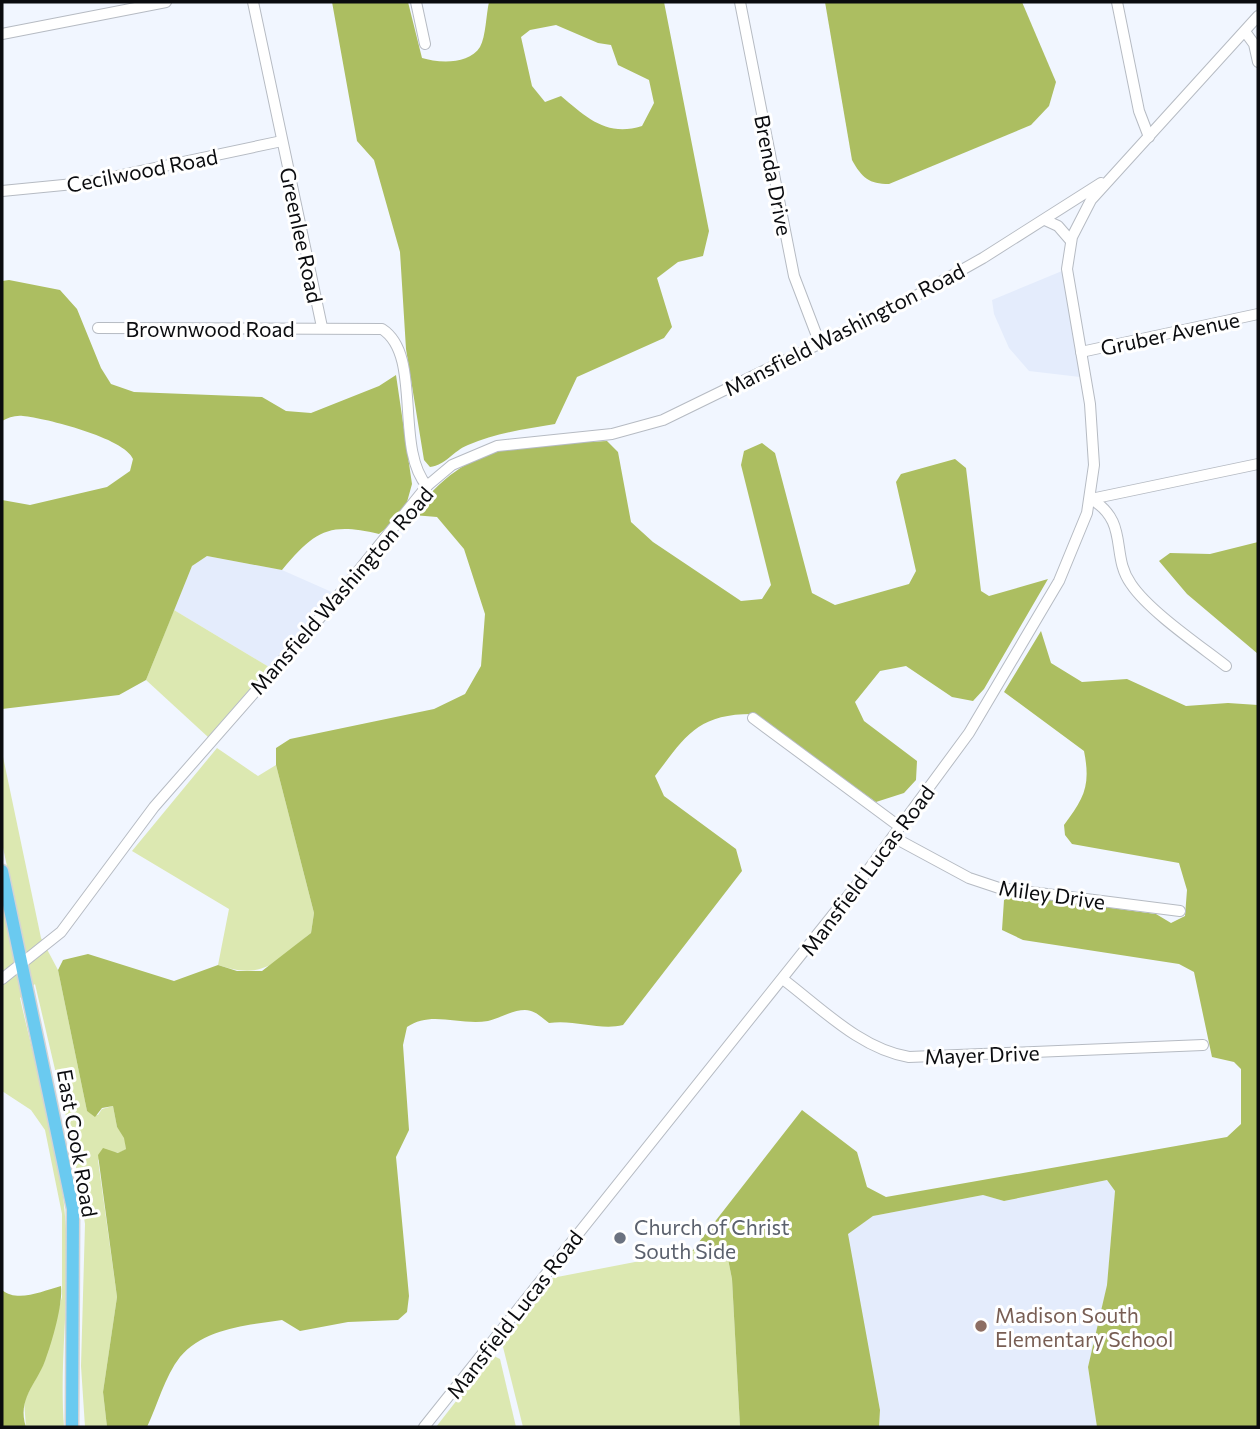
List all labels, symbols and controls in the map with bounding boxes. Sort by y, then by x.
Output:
street label: Brenda Drive [750,112,798,238]
street label: Cecilwood Road [64,143,220,197]
street label: Greenlee Road [275,165,329,305]
street label: Mansfield Washington Road [720,257,968,401]
street label: Gruber Avenue [1098,306,1242,360]
street label: Brownwood Road [125,316,295,341]
street label: Mansfield Washington Road [244,481,438,699]
street label: Mansfield Lucas Road [795,780,939,960]
street label: Miley Drive [997,874,1107,914]
street label: Mayer Drive [924,1039,1040,1069]
street label: East Cook Road [53,1067,103,1219]
place label: Church of Christ South Side [634,1214,790,1263]
street label: Mansfield Lucas Road [441,1225,587,1403]
marker: Church of Christ South Side [612,1230,628,1246]
place label: Madison South Elementary School [995,1302,1173,1351]
marker: Madison South Elementary School [973,1318,989,1334]

